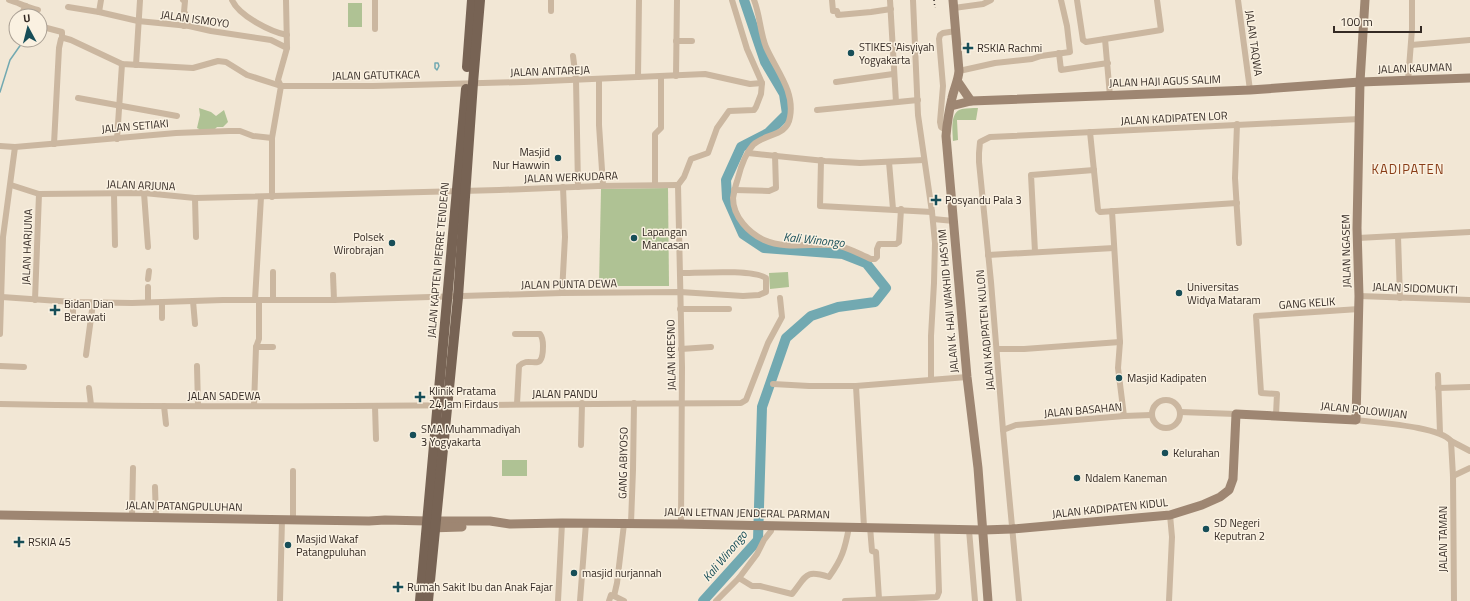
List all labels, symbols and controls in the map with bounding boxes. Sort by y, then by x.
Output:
street label: JALAN ISMOYO [160,6,230,32]
north arrow [8,8,48,48]
scale bar [1334,8,1421,34]
street label: JALAN TAQWA [1241,9,1267,77]
text: U [22,10,31,26]
text: 100 m [1340,12,1373,31]
place label: STIKES 'Aisyiyah Yogyakarta [859,39,934,68]
place label: RSKIA Rachmi [977,40,1042,56]
marker: RSKIA Rachmi [962,42,974,54]
marker: STIKES 'Aisyiyah Yogyakarta [846,48,856,58]
street label: JALAN KAUMAN [1378,59,1452,77]
street label: JALAN ANTAREJA [510,62,591,80]
street label: JALAN GATUTKACA [332,66,421,84]
street label: JALAN HAJI AGUS SALIM [1109,71,1221,91]
street label: JALAN KADIPATEN LOR [1120,107,1228,129]
street label: JALAN SETIAKI [101,115,169,137]
place label: Masjid Nur Hawwin [492,144,550,173]
marker: Masjid Nur Hawwin [553,153,563,163]
district label: KADIPATEN [1372,159,1445,179]
street label: JALAN WERKUDARA [524,167,619,187]
street label: JALAN ARJUNA [106,176,176,194]
street label: JALAN KAPTEN PIERRE TENDEAN [423,181,453,339]
place label: Posyandu Pala 3 [945,192,1022,208]
marker: Posyandu Pala 3 [930,194,942,206]
street label: JALAN HARJUNA [18,208,36,285]
street label: JALAN NGASEM [1337,214,1355,288]
place label: Lapangan Mancasan [642,224,690,253]
water label: Kali Winongo [782,227,847,252]
street label: JALAN K. HAJI WAKHID HASYIM [934,228,962,374]
place label: Polsek Wirobrajan [333,229,385,258]
marker: Lapangan Mancasan [629,233,639,243]
marker: Polsek Wirobrajan [387,238,397,248]
street label: JALAN KADIPATEN KULON [972,269,998,391]
street label: JALAN PUNTA DEWA [521,275,618,293]
place label: Universitas Widya Mataram [1187,279,1261,308]
street label: JALAN SIDOMUKTI [1372,279,1458,297]
marker: Universitas Widya Mataram [1174,288,1184,298]
street label: GANG KELIK [1278,293,1336,313]
place label: Bidan Dian Berawati [64,296,114,325]
marker: Bidan Dian Berawati [49,304,61,316]
street label: JALAN KRESNO [662,319,680,391]
place label: Masjid Kadipaten [1127,370,1207,386]
marker: Masjid Kadipaten [1114,373,1124,383]
place label: Klinik Pratama 24 Jam Firdaus [429,383,498,412]
street label: JALAN PANDU [532,386,598,402]
street label: JALAN SADEWA [187,388,261,404]
marker: Klinik Pratama 24 Jam Firdaus [414,391,426,403]
street label: JALAN POLOWIJAN [1320,397,1408,423]
street label: JALAN BASAHAN [1043,399,1123,421]
place label: SMA Muhammadiyah 3 Yogyakarta [421,421,521,450]
street label: GANG ABIYOSO [614,427,632,499]
marker: SMA Muhammadiyah 3 Yogyakarta [408,430,418,440]
place label: Kelurahan [1173,445,1220,461]
marker: Kelurahan [1160,448,1170,458]
place label: Ndalem Kaneman [1085,470,1167,486]
marker: Ndalem Kaneman [1072,473,1082,483]
street label: JALAN KADIPATEN KIDUL [1051,494,1169,522]
street label: JALAN PATANGPULUHAN [125,497,243,515]
street label: JALAN LETNAN JENDERAL PARMAN [664,504,830,522]
street label: JALAN TAMAN [1435,506,1451,572]
place label: SD Negeri Keputran 2 [1214,515,1265,544]
marker: SD Negeri Keputran 2 [1201,524,1211,534]
water label: Kali Winongo [698,525,752,585]
place label: Masjid Wakaf Patangpuluhan [296,531,366,560]
place label: RSKIA 45 [28,534,71,550]
marker: RSKIA 45 [13,536,25,548]
marker: Masjid Wakaf Patangpuluhan [283,540,293,550]
place label: masjid nurjannah [582,565,662,581]
marker: masjid nurjannah [569,568,579,578]
place label: Rumah Sakit Ibu dan Anak Fajar [407,579,553,595]
marker: Rumah Sakit Ibu dan Anak Fajar [392,581,404,593]

